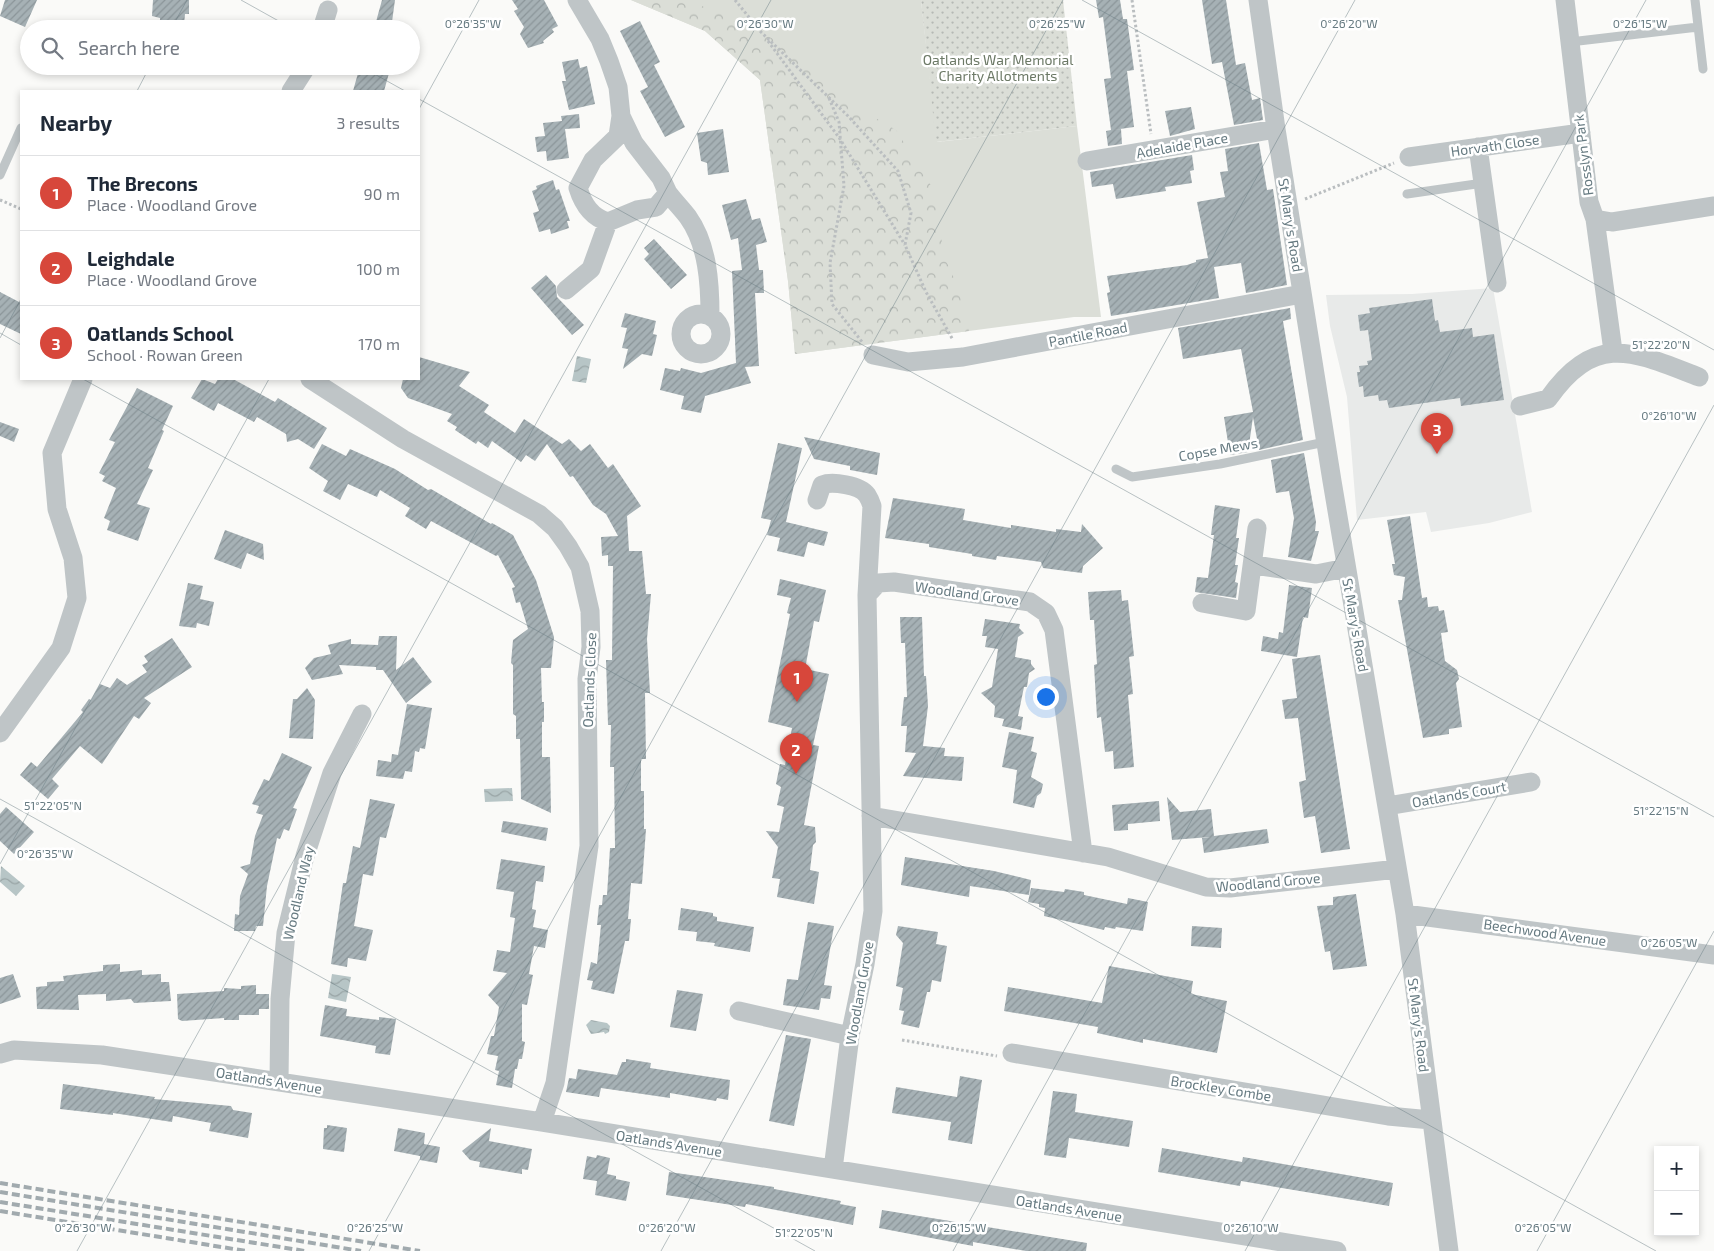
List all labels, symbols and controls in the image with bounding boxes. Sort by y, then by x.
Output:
text: 0°26'35"W [445,16,501,30]
text: 0°26'30"W [736,16,794,30]
text: 0°26'25"W [1029,16,1085,30]
text: 0°26'20"W [1320,16,1378,30]
text: 0°26'15"W [1613,16,1667,30]
search box [20,20,420,75]
icon: search [38,34,66,62]
text: Search here [78,36,180,59]
park label: Oatlands War Memorial Charity Allotments [923,51,1074,84]
text: Nearby [40,110,112,135]
text: 3 results [337,113,400,132]
street label: Rosslyn Park [1570,113,1596,197]
street label: Adelaide Place [1135,129,1229,161]
street label: Horvath Close [1450,130,1540,160]
text: The Brecons [87,172,198,195]
street label: St Mary's Road [1275,177,1307,273]
text: 1 [53,184,59,203]
text: 90 m [364,184,400,203]
text: Place · Woodland Grove [87,195,257,214]
text: Leighdale [87,247,175,270]
text: 2 [51,259,61,278]
text: 100 m [357,259,400,278]
text: Place · Woodland Grove [87,270,257,289]
street label: Pantile Road [1047,318,1129,350]
text: Oatlands School [87,322,234,345]
text: 3 [51,334,61,353]
text: 170 m [358,334,400,353]
text: 51°22'20"N [1632,337,1690,351]
text: School · Rowan Green [87,345,243,364]
text: 0°26'10"W [1641,408,1697,422]
pin: 3 [1421,413,1453,454]
street label: Copse Mews [1177,434,1259,464]
street label: Woodland Grove [914,577,1020,609]
street label: St Mary's Road [1339,577,1373,673]
street label: Oatlands Close [579,632,599,728]
pin: 1 [781,661,813,702]
your location [1033,684,1059,710]
pin: 2 [780,733,812,774]
street label: Oatlands Court [1411,777,1507,811]
text: 51°22'05"N [24,798,82,812]
text: 51°22'15"N [1633,803,1689,817]
street label: Woodland Way [279,844,317,942]
text: 0°26'35"W [17,846,73,860]
street label: Woodland Grove [1215,869,1321,895]
street label: Beechwood Avenue [1483,915,1607,949]
text: 0°26'05"W [1641,935,1698,949]
street label: Woodland Grove [842,940,876,1046]
street label: St Mary's Road [1405,977,1433,1073]
street label: Oatlands Avenue [215,1063,323,1097]
street label: Brockley Combe [1169,1072,1273,1104]
street label: Oatlands Avenue [615,1126,723,1160]
map controls [1654,1146,1699,1236]
button: + [1654,1146,1699,1191]
street label: Oatlands Avenue [1015,1191,1123,1225]
button: − [1654,1191,1699,1236]
text: 0°26'30"W [54,1220,112,1234]
text: 0°26'25"W [347,1220,403,1234]
text: 0°26'20"W [638,1220,696,1234]
text: 0°26'15"W [932,1220,986,1234]
text: 0°26'10"W [1223,1220,1279,1234]
text: 0°26'05"W [1515,1220,1572,1234]
text: 51°22'05"N [775,1225,833,1239]

